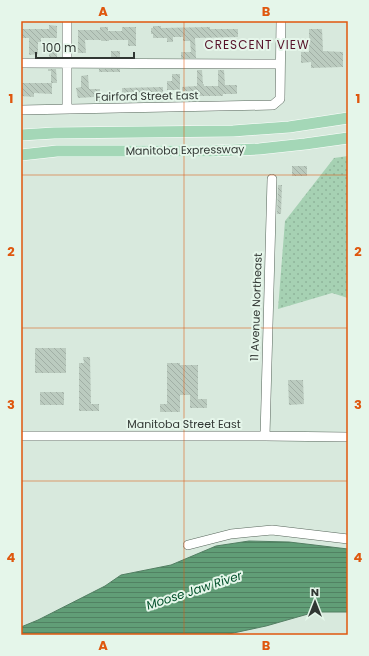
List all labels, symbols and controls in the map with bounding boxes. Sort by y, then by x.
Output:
text: A [98,2,108,21]
text: B [262,2,271,21]
scale bar [36,34,134,60]
district label: CRESCENT VIEW [204,36,310,53]
text: 100 m [42,39,76,56]
street label: Fairford Street East [95,87,199,105]
text: 1 [9,89,13,108]
text: 1 [356,89,360,108]
street label: Manitoba Expressway [125,141,245,159]
text: 2 [7,242,15,261]
text: 2 [354,242,362,261]
street label: 11 Avenue Northeast [246,253,266,361]
text: 3 [7,395,15,414]
text: 3 [354,395,362,414]
street label: Manitoba Street East [127,416,241,432]
text: 4 [7,548,16,567]
text: 4 [354,548,363,567]
water label: Moose Jaw River [144,566,245,613]
north arrow [295,582,335,622]
text: N [311,584,319,600]
text: A [98,636,108,655]
text: B [262,636,271,655]

